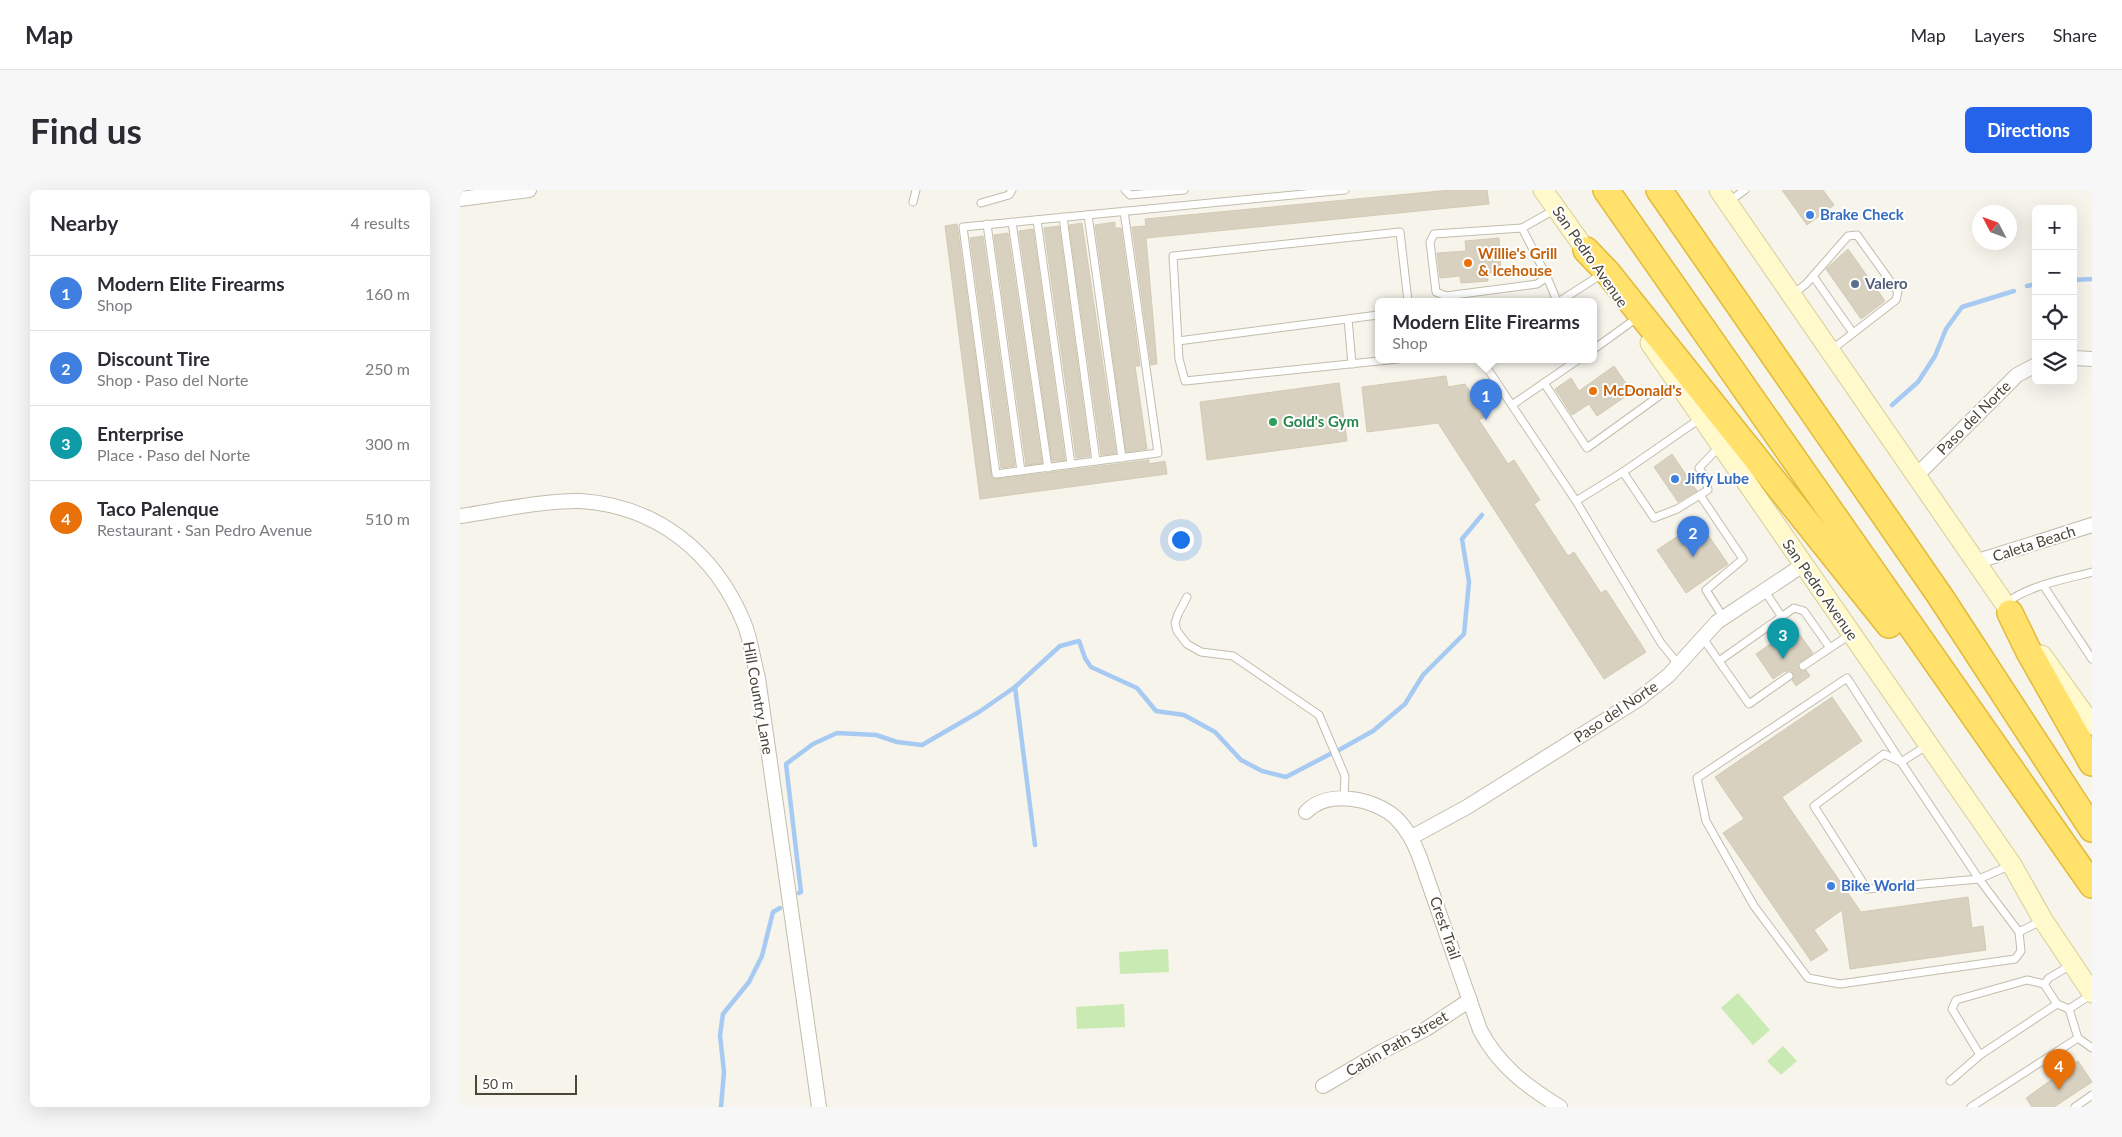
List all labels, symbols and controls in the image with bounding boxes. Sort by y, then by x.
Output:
text: Map [25,20,73,49]
text: Map [1910,24,1946,46]
text: Layers [1974,24,2025,46]
text: Share [2053,24,2097,46]
button: Directions [1965,107,2092,153]
text: Find us [30,109,142,151]
street label: San Pedro Avenue [1549,202,1632,311]
place label: Brake Check [1820,205,1905,223]
north arrow [1972,205,2017,250]
map controls [2032,205,2077,385]
button: + [2032,205,2077,250]
marker: Brake Check [1804,209,1816,221]
text: Nearby [50,210,118,235]
text: 4 results [350,213,410,232]
place label: Willie's Grill & Icehouse [1478,244,1557,279]
button: − [2032,250,2077,295]
marker: Willie's Grill & Icehouse [1462,257,1474,269]
text: Modern Elite Firearms [97,272,285,295]
place label: Valero [1864,274,1908,292]
marker: Valero [1849,278,1861,290]
text: 1 [61,284,71,303]
text: 160 m [365,284,410,303]
text: Shop [97,295,133,314]
button: locate [2032,295,2077,340]
popup [1375,298,1597,363]
text: Modern Elite Firearms [1392,310,1580,333]
text: Shop [1392,333,1428,352]
button: layers [2032,340,2077,385]
text: Discount Tire [97,347,210,370]
text: 2 [61,359,71,378]
text: 250 m [365,359,410,378]
text: Shop · Paso del Norte [97,370,249,389]
street label: Paso del Norte [1933,377,2014,458]
pin: 1 [1470,379,1502,420]
place label: McDonald's [1603,381,1682,399]
marker: McDonald's [1587,385,1599,397]
place label: Gold's Gym [1283,412,1359,430]
marker: Gold's Gym [1267,416,1279,428]
text: Enterprise [97,422,184,445]
text: 3 [61,434,71,453]
text: 300 m [365,434,410,453]
text: Place · Paso del Norte [97,445,250,464]
place label: Jiffy Lube [1685,469,1749,487]
marker: Jiffy Lube [1669,473,1681,485]
text: Taco Palenque [97,497,219,520]
text: 4 [61,509,71,528]
text: 510 m [365,509,410,528]
pin: 2 [1677,516,1709,557]
text: Restaurant · San Pedro Avenue [97,520,312,539]
street label: Caleta Beach [1990,521,2077,565]
your location [1168,527,1194,553]
street label: San Pedro Avenue [1779,535,1862,644]
pin: 3 [1767,618,1799,659]
street label: Hill Country Lane [740,640,778,756]
street label: Paso del Norte [1570,676,1661,746]
place label: Bike World [1841,876,1915,894]
marker: Bike World [1825,880,1837,892]
street label: Crest Trail [1427,894,1465,962]
street label: Cabin Path Street [1342,1006,1451,1080]
pin: 4 [2043,1049,2075,1090]
scale bar [475,1072,578,1095]
text: 50 m [482,1075,513,1092]

